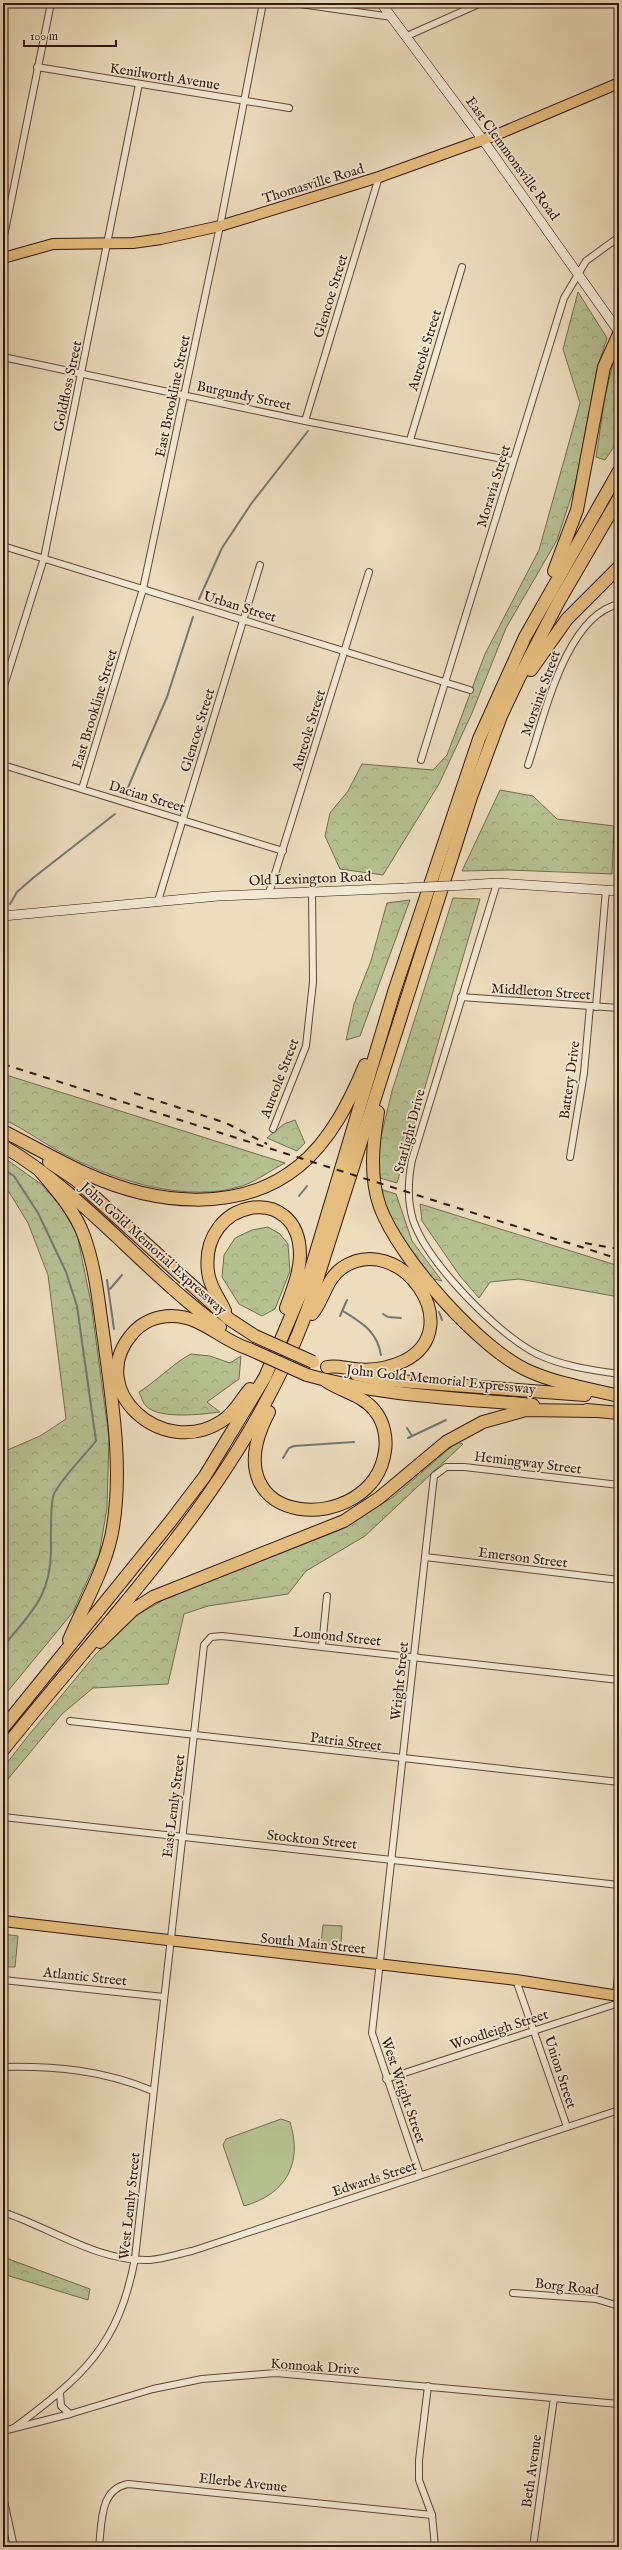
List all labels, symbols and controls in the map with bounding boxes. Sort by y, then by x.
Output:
scale bar [24,22,116,48]
text: 100 m [30,29,58,44]
street label: Kenilworth Avenue [109,59,222,95]
street label: East Clemmonsville Road [461,93,564,225]
street label: Thomasville Road [260,160,367,208]
street label: Glencoe Street [310,252,352,340]
street label: Aureole Street [404,307,446,394]
street label: East Brookline Street [151,333,195,459]
street label: Goldfloss Street [50,339,86,433]
street label: Burgundy Street [195,377,293,415]
street label: Moravia Street [473,443,515,530]
street label: Urban Street [201,587,279,627]
street label: East Brookline Street [68,647,122,772]
street label: Morsinie Street [517,648,565,739]
street label: Glencoe Street [177,686,219,774]
street label: Aureole Street [288,687,330,774]
street label: Dacian Street [107,777,187,817]
street label: Old Lexington Road [249,868,372,890]
street label: Middleton Street [491,980,591,1004]
street label: Aureole Street [256,1036,303,1122]
street label: Battery Drive [556,1039,584,1121]
street label: Starlight Drive [390,1087,430,1175]
street label: John Gold Memorial Expressway [75,1177,230,1319]
street label: John Gold Memorial Expressway [343,1361,537,1399]
street label: Hemingway Street [473,1447,583,1479]
street label: Emerson Street [477,1544,569,1572]
street label: Lomond Street [292,1623,382,1651]
street label: Wright Street [387,1641,413,1721]
street label: Patria Street [309,1729,383,1755]
street label: East Lemly Street [159,1753,189,1859]
street label: Stockton Street [266,1826,358,1854]
street label: South Main Street [259,1930,366,1958]
street label: Atlantic Street [41,1964,128,1990]
street label: Woodleigh Street [448,2006,551,2054]
street label: Union Street [540,2034,580,2111]
street label: West Wright Street [376,2035,430,2146]
street label: West Lemly Street [115,2151,145,2261]
street label: Edwards Street [330,2157,419,2201]
street label: Borg Road [534,2275,600,2299]
street label: Konnoak Drive [270,2355,361,2379]
street label: Beth Avenue [518,2433,546,2509]
street label: Ellerbe Avenue [198,2469,288,2497]

